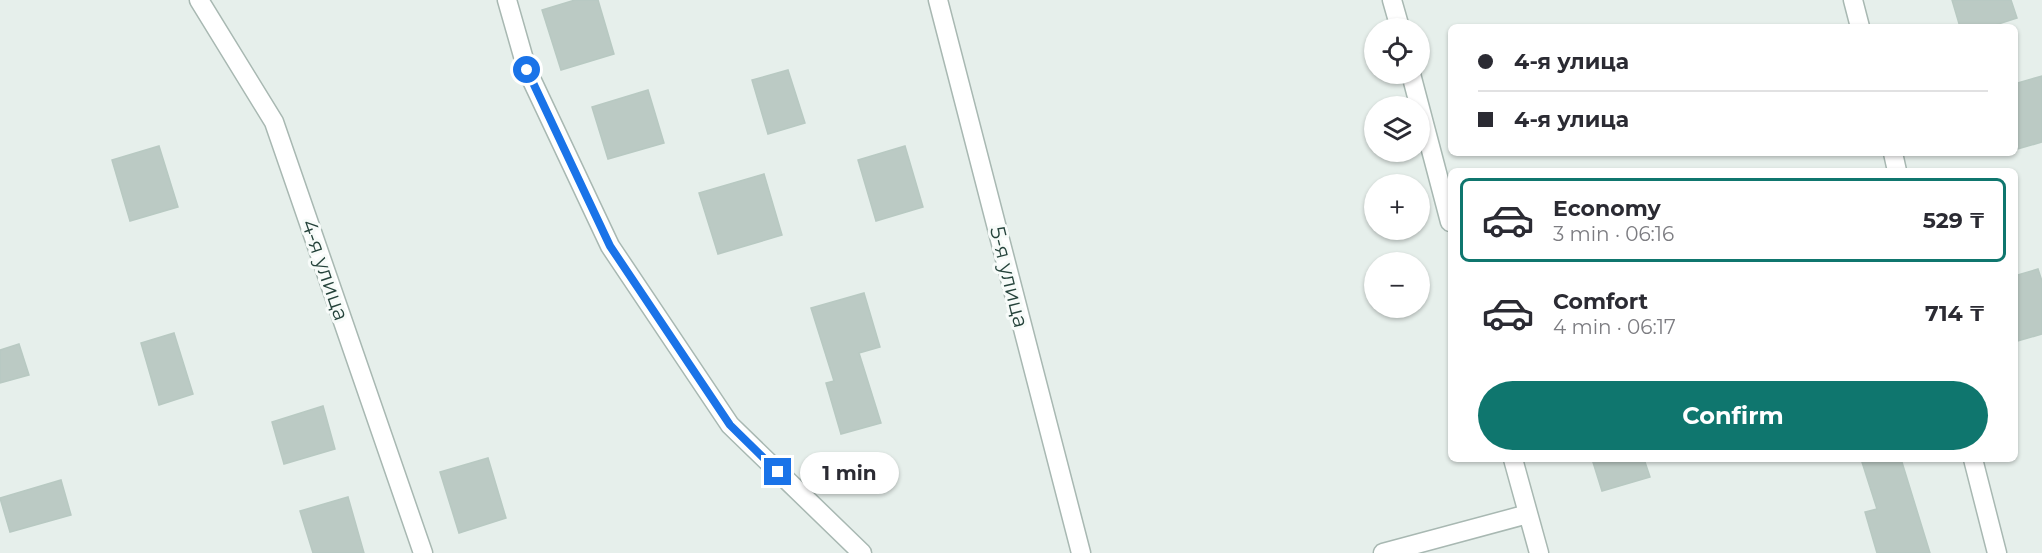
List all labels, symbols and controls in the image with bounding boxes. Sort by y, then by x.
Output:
map controls [1364,18,1430,318]
button: locate [1364,18,1430,84]
text: 4-я улица [1514,48,1629,75]
route start [513,56,540,83]
button: layers [1364,96,1430,162]
text: 4-я улица [1514,106,1629,133]
button: + [1364,174,1430,240]
icon: car [1481,193,1535,247]
text: Economy [1553,195,1661,222]
text: 529 ₸ [1923,207,1985,234]
street label: 4-я улица [296,216,354,324]
text: 3 min · 06:16 [1553,222,1674,246]
street label: 5-я улица [985,224,1034,330]
button: − [1364,252,1430,318]
icon: car [1481,286,1535,340]
text: Comfort [1553,288,1648,315]
text: 714 ₸ [1925,300,1985,327]
text: 4 min · 06:17 [1553,315,1676,339]
button: Confirm [1478,381,1988,450]
callout: 1 min [799,451,898,493]
route end [764,458,791,485]
text: 1 min [822,461,877,485]

